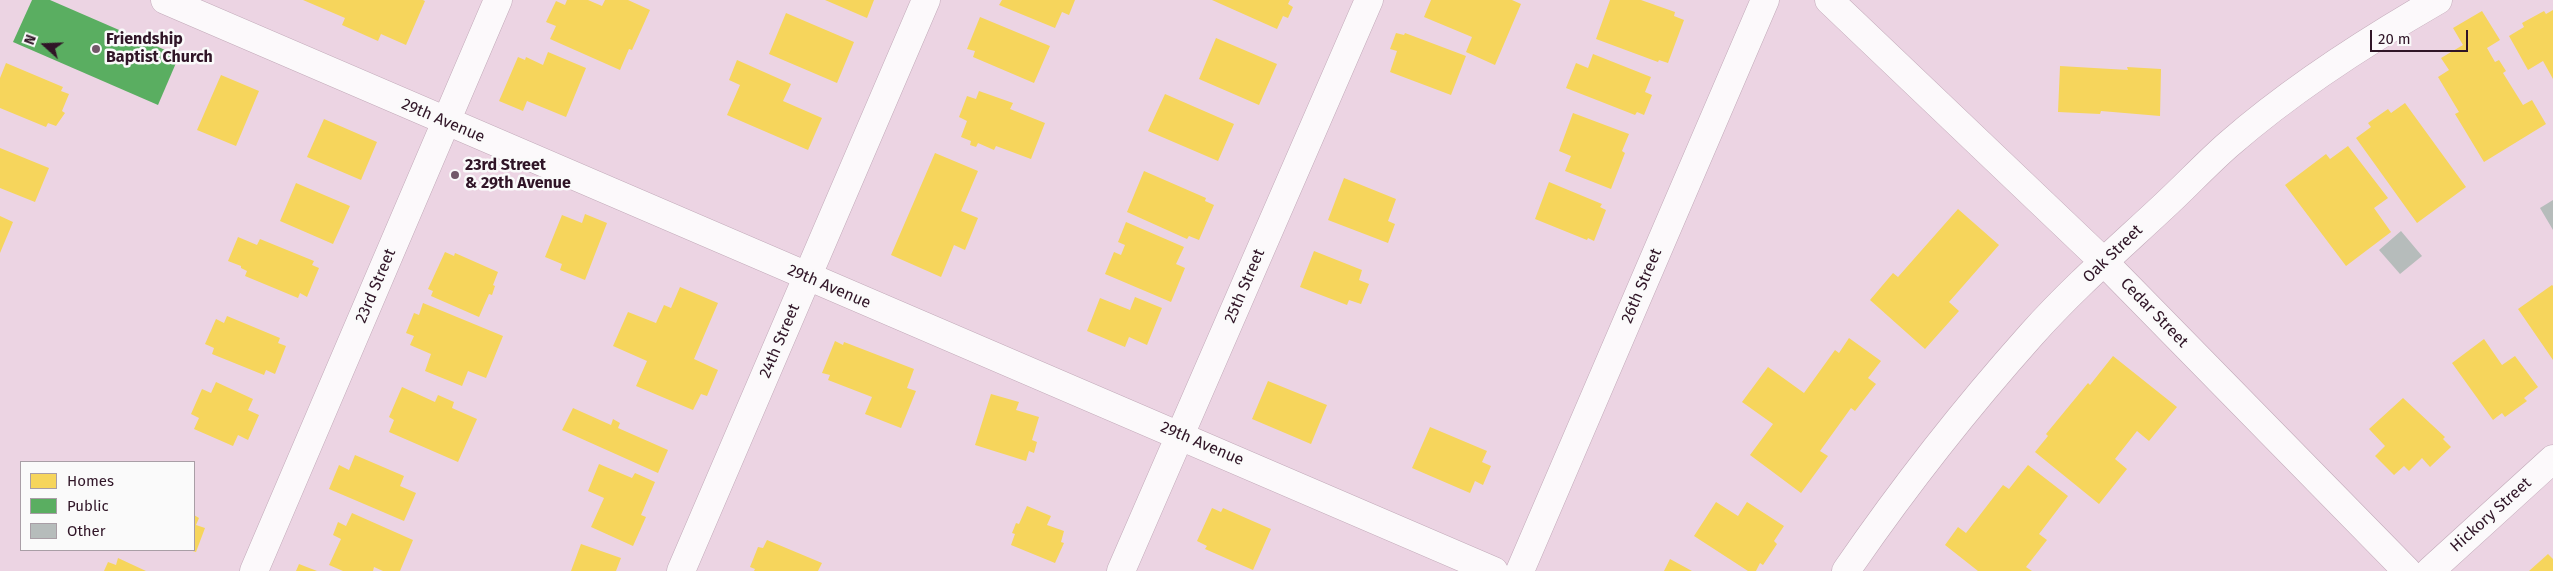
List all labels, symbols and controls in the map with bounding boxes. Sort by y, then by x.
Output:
north arrow [20,20,70,70]
scale bar [2373,20,2470,52]
place label: Friendship Baptist Church [106,30,213,68]
text: 20 m [2378,30,2411,48]
text: N [21,32,40,47]
marker: Friendship Baptist Church [90,43,102,55]
street label: 29th Avenue [398,95,488,147]
place label: 23rd Street & 29th Avenue [465,156,571,194]
marker: 23rd Street & 29th Avenue [449,169,461,181]
street label: Oak Street [2079,221,2147,287]
street label: 23rd Street [352,246,400,326]
street label: 25th Street [1221,246,1269,326]
street label: 26th Street [1618,246,1666,326]
street label: 29th Avenue [784,261,874,313]
street label: Cedar Street [2116,274,2192,352]
street label: 24th Street [756,301,804,381]
street label: 29th Avenue [1157,418,1247,470]
legend [20,461,195,551]
text: Homes [67,472,114,490]
street label: Hickory Street [2447,474,2535,556]
text: Public [67,497,109,515]
text: Other [67,522,106,540]

